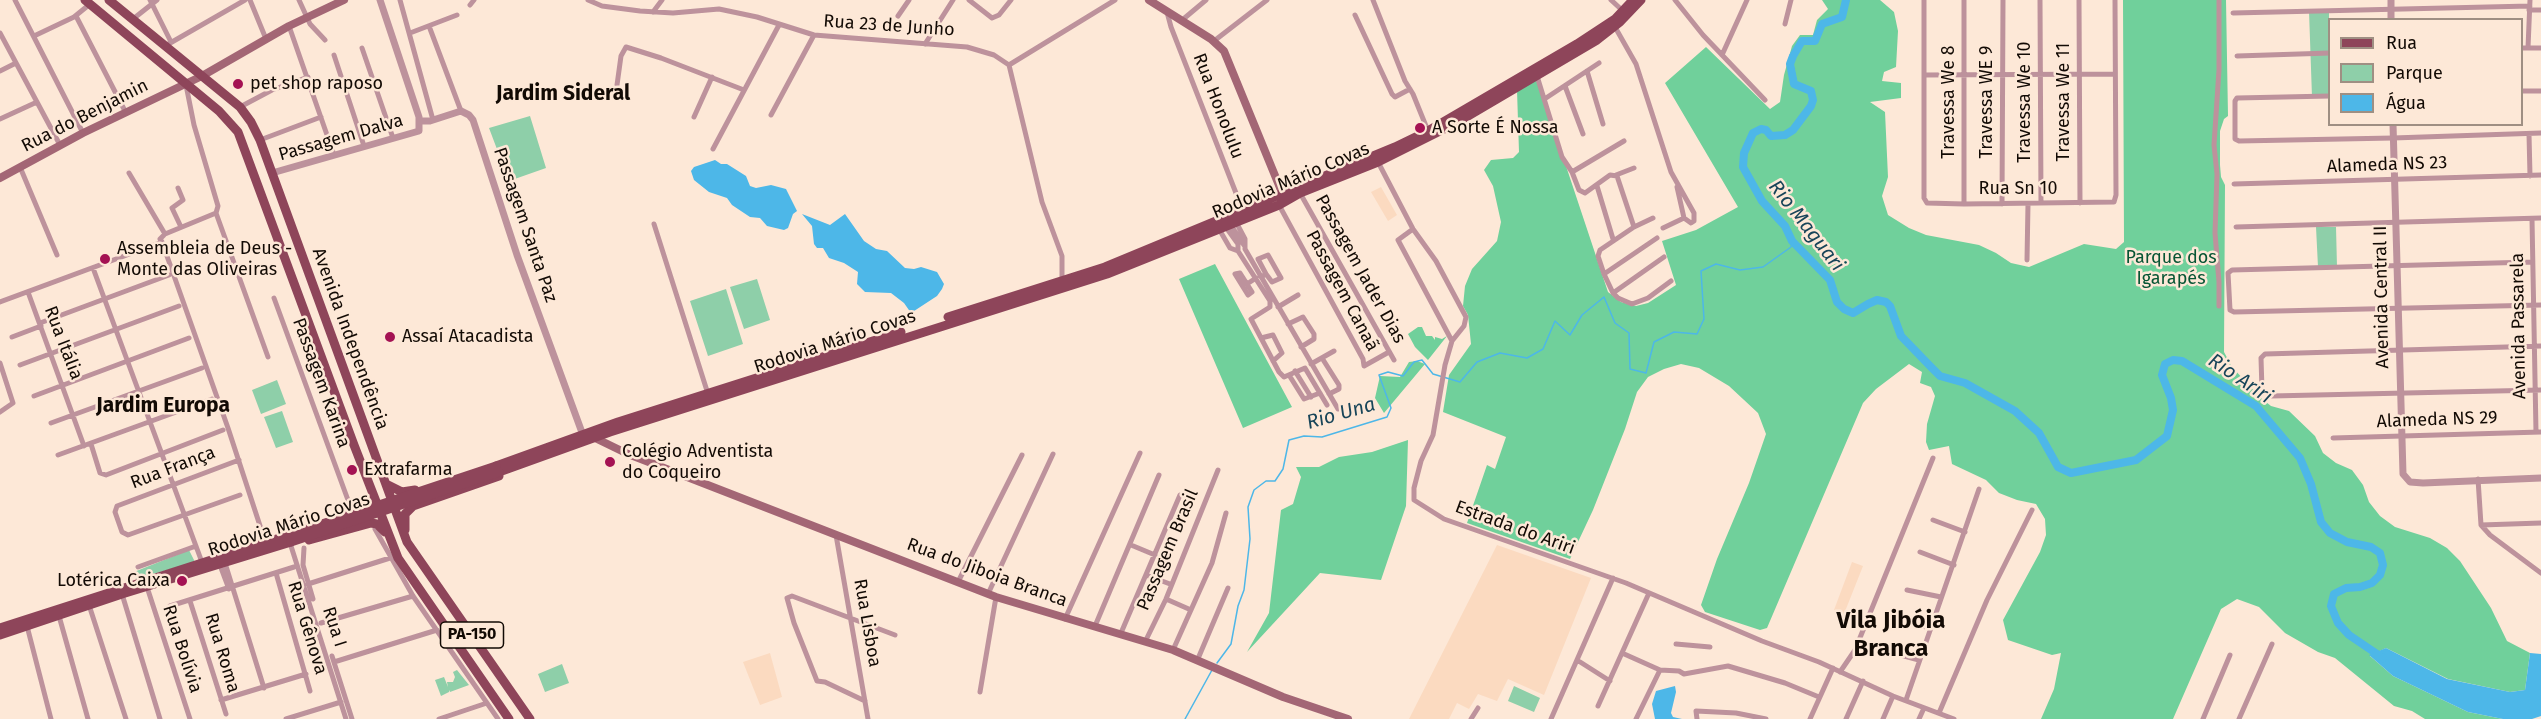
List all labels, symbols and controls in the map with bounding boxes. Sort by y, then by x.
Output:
street label: Rua 23 de Junho [823,11,955,41]
legend [2328,18,2523,126]
text: Rua [2386,32,2417,54]
street label: Travessa We 10 [2014,41,2036,163]
street label: Travessa We 11 [2053,43,2075,161]
street label: Travessa We 8 [1938,45,1960,159]
street label: Travessa WE 9 [1976,46,1998,158]
street label: Rua Honolulu [1188,50,1248,162]
text: Parque [2386,62,2443,84]
place label: pet shop raposo [250,73,383,95]
street label: Rua do Benjamin [18,75,152,157]
marker: pet shop raposo [231,77,245,91]
district label: Jardim Sideral [496,81,630,107]
text: Água [2386,92,2426,114]
street label: Passagem Dalva [276,110,406,166]
place label: A Sorte É Nossa [1432,117,1559,139]
marker: A Sorte É Nossa [1413,121,1427,135]
street label: Rodovia Mário Covas [1209,138,1373,224]
street label: Passagem Santa Paz [488,145,562,305]
street label: Alameda NS 23 [2326,152,2448,178]
water label: Rio Maguari [1763,176,1849,276]
street label: Rua Sn 10 [1979,178,2057,200]
street label: Passagem Jader Dias [1310,191,1410,347]
street label: Avenida Central II [2370,225,2394,369]
street label: Passagem Canaã [1301,227,1383,355]
place label: Assembleia de Deus - Monte das Oliveiras [117,238,292,280]
street label: Avenida Independência [307,245,393,433]
park label: Parque dos Igarapés [2125,247,2217,290]
marker: Assembleia de Deus - Monte das Oliveiras [98,252,112,266]
street label: Avenida Passarela [2507,253,2531,399]
street label: Rua Itália [39,303,87,383]
street label: Rodovia Mário Covas [751,306,919,378]
street label: Passagem Karina [287,315,355,451]
place label: Assaí Atacadista [402,326,534,348]
marker: Assaí Atacadista [383,330,397,344]
water label: Rio Ariri [2203,349,2277,409]
district label: Jardim Europa [96,393,230,419]
water label: Rio Una [1304,393,1378,435]
street label: Alameda NS 29 [2376,407,2498,433]
place label: Colégio Adventista do Coqueiro [622,441,773,484]
street label: Rua França [128,442,218,494]
marker: Colégio Adventista do Coqueiro [603,455,617,469]
place label: Extrafarma [364,459,453,481]
marker: Extrafarma [345,463,359,477]
street label: Passagem Brasil [1133,486,1203,614]
street label: Rodovia Mário Covas [205,489,373,561]
street label: Estrada do Ariri [1452,496,1578,560]
street label: Rua do Jiboia Branca [904,534,1070,612]
place label: Lotérica Caixa [57,570,170,592]
marker: Lotérica Caixa [175,574,189,588]
street label: Rua Lisboa [849,577,885,669]
street label: Rua Gênova [283,579,331,677]
street label: Rua Bolívia [158,602,206,696]
street label: Rua I [317,604,351,650]
district label: Vila Jibóia Branca [1837,607,1945,663]
street label: Rua Roma [200,611,244,695]
road number: PA-150 [440,622,504,648]

